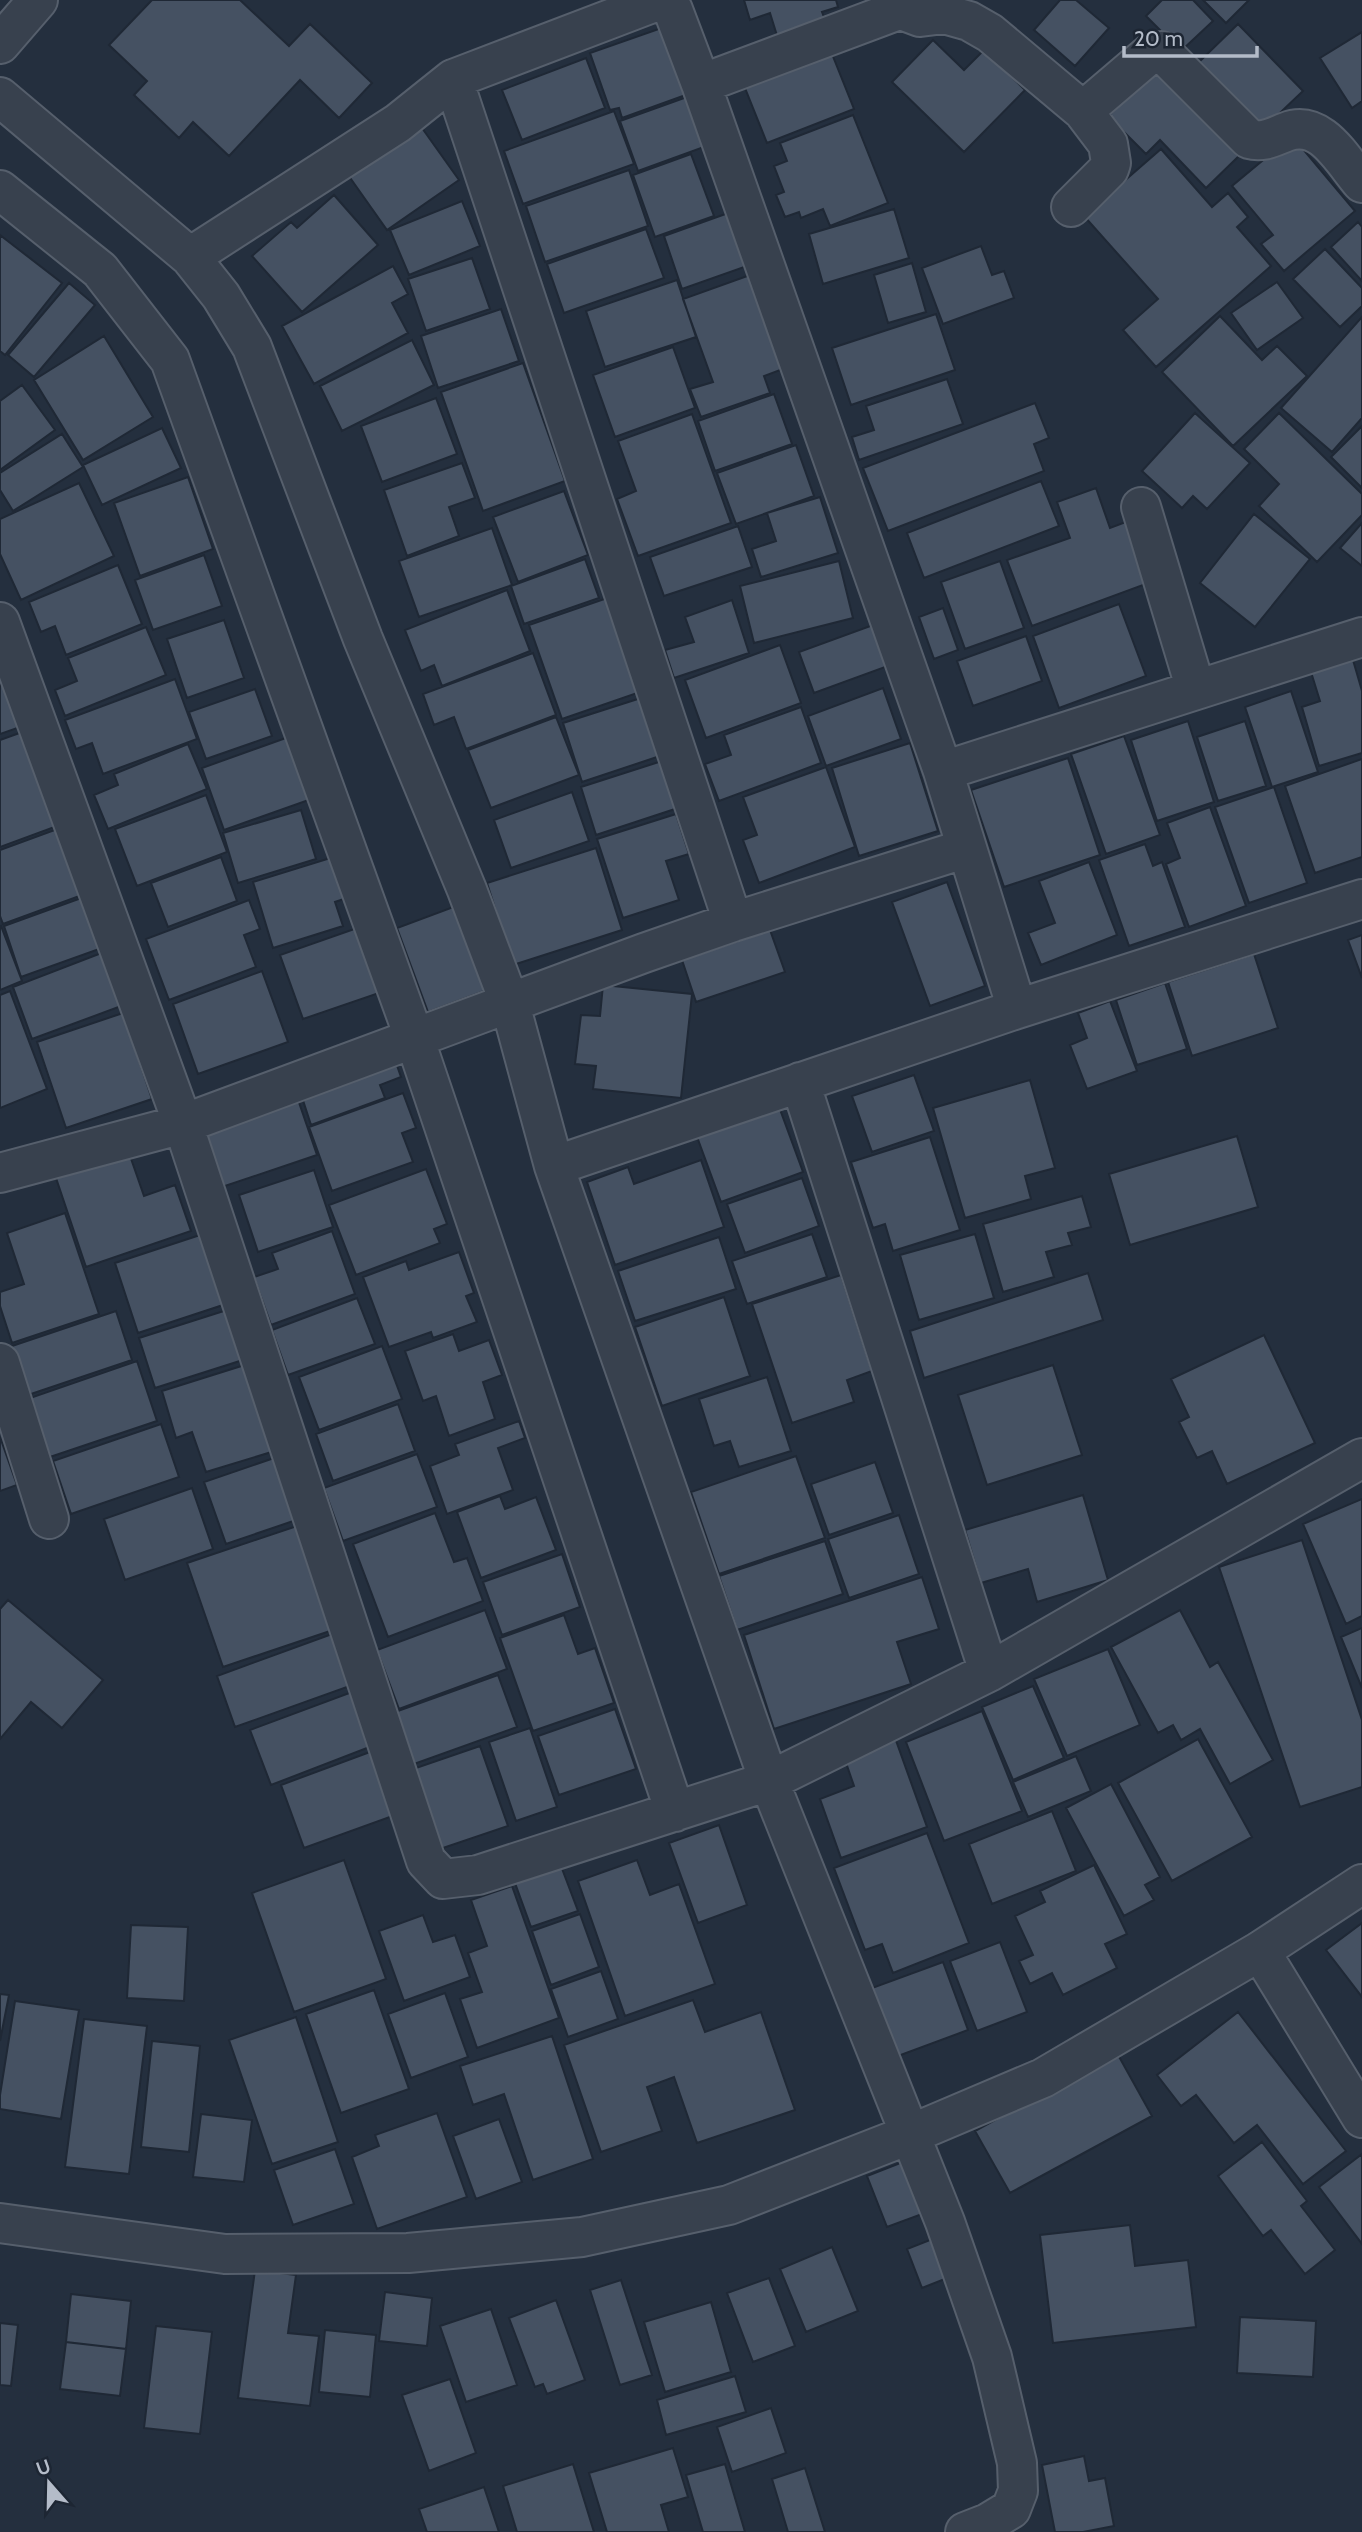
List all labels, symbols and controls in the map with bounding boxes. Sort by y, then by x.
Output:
scale bar [1124,14,1257,58]
text: 20 m [1134,26,1183,51]
north arrow [14,2448,84,2518]
text: U [33,2454,54,2481]

